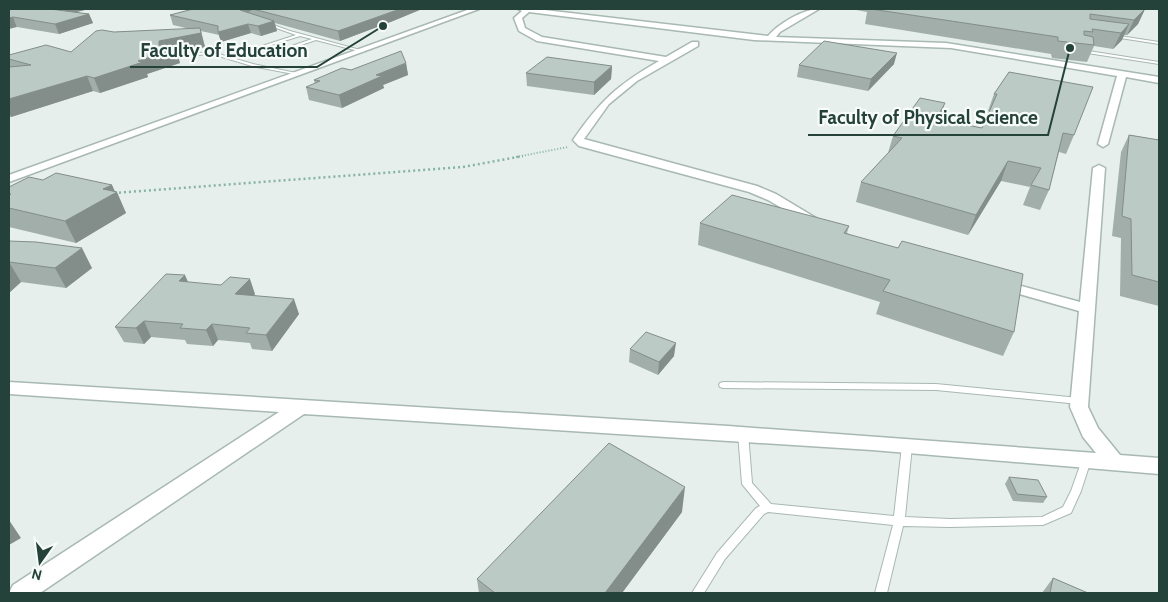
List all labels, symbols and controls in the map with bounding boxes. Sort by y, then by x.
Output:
callout: Faculty of Education [130,33,317,67]
text: Faculty of Education [140,39,308,62]
callout: Faculty of Physical Science [808,101,1048,135]
text: Faculty of Physical Science [818,106,1038,129]
north arrow [15,537,65,587]
text: N [30,565,44,585]

